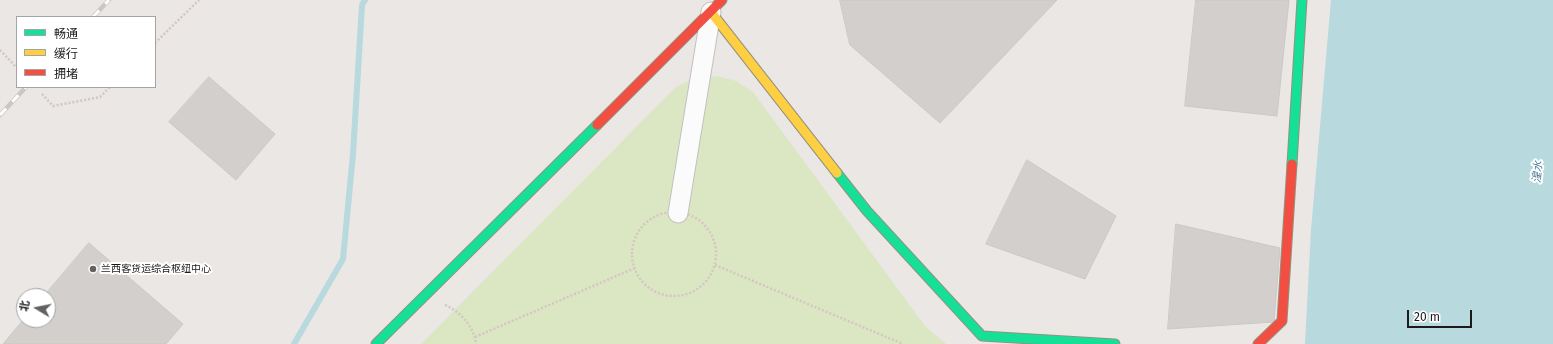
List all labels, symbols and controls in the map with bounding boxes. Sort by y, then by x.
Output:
legend [16,16,156,88]
text: 畅通 [54,27,78,41]
text: 缓行 [54,47,78,61]
text: 拥堵 [54,67,78,81]
water label: 湟水 [1530,160,1546,184]
place label: 兰西客货运综合枢纽中心 [101,263,211,275]
marker: 兰西客货运综合枢纽中心 [88,264,98,274]
north arrow [16,288,56,328]
text: 北 [17,299,32,313]
scale bar [1409,302,1474,328]
text: 20 m [1414,310,1440,324]

